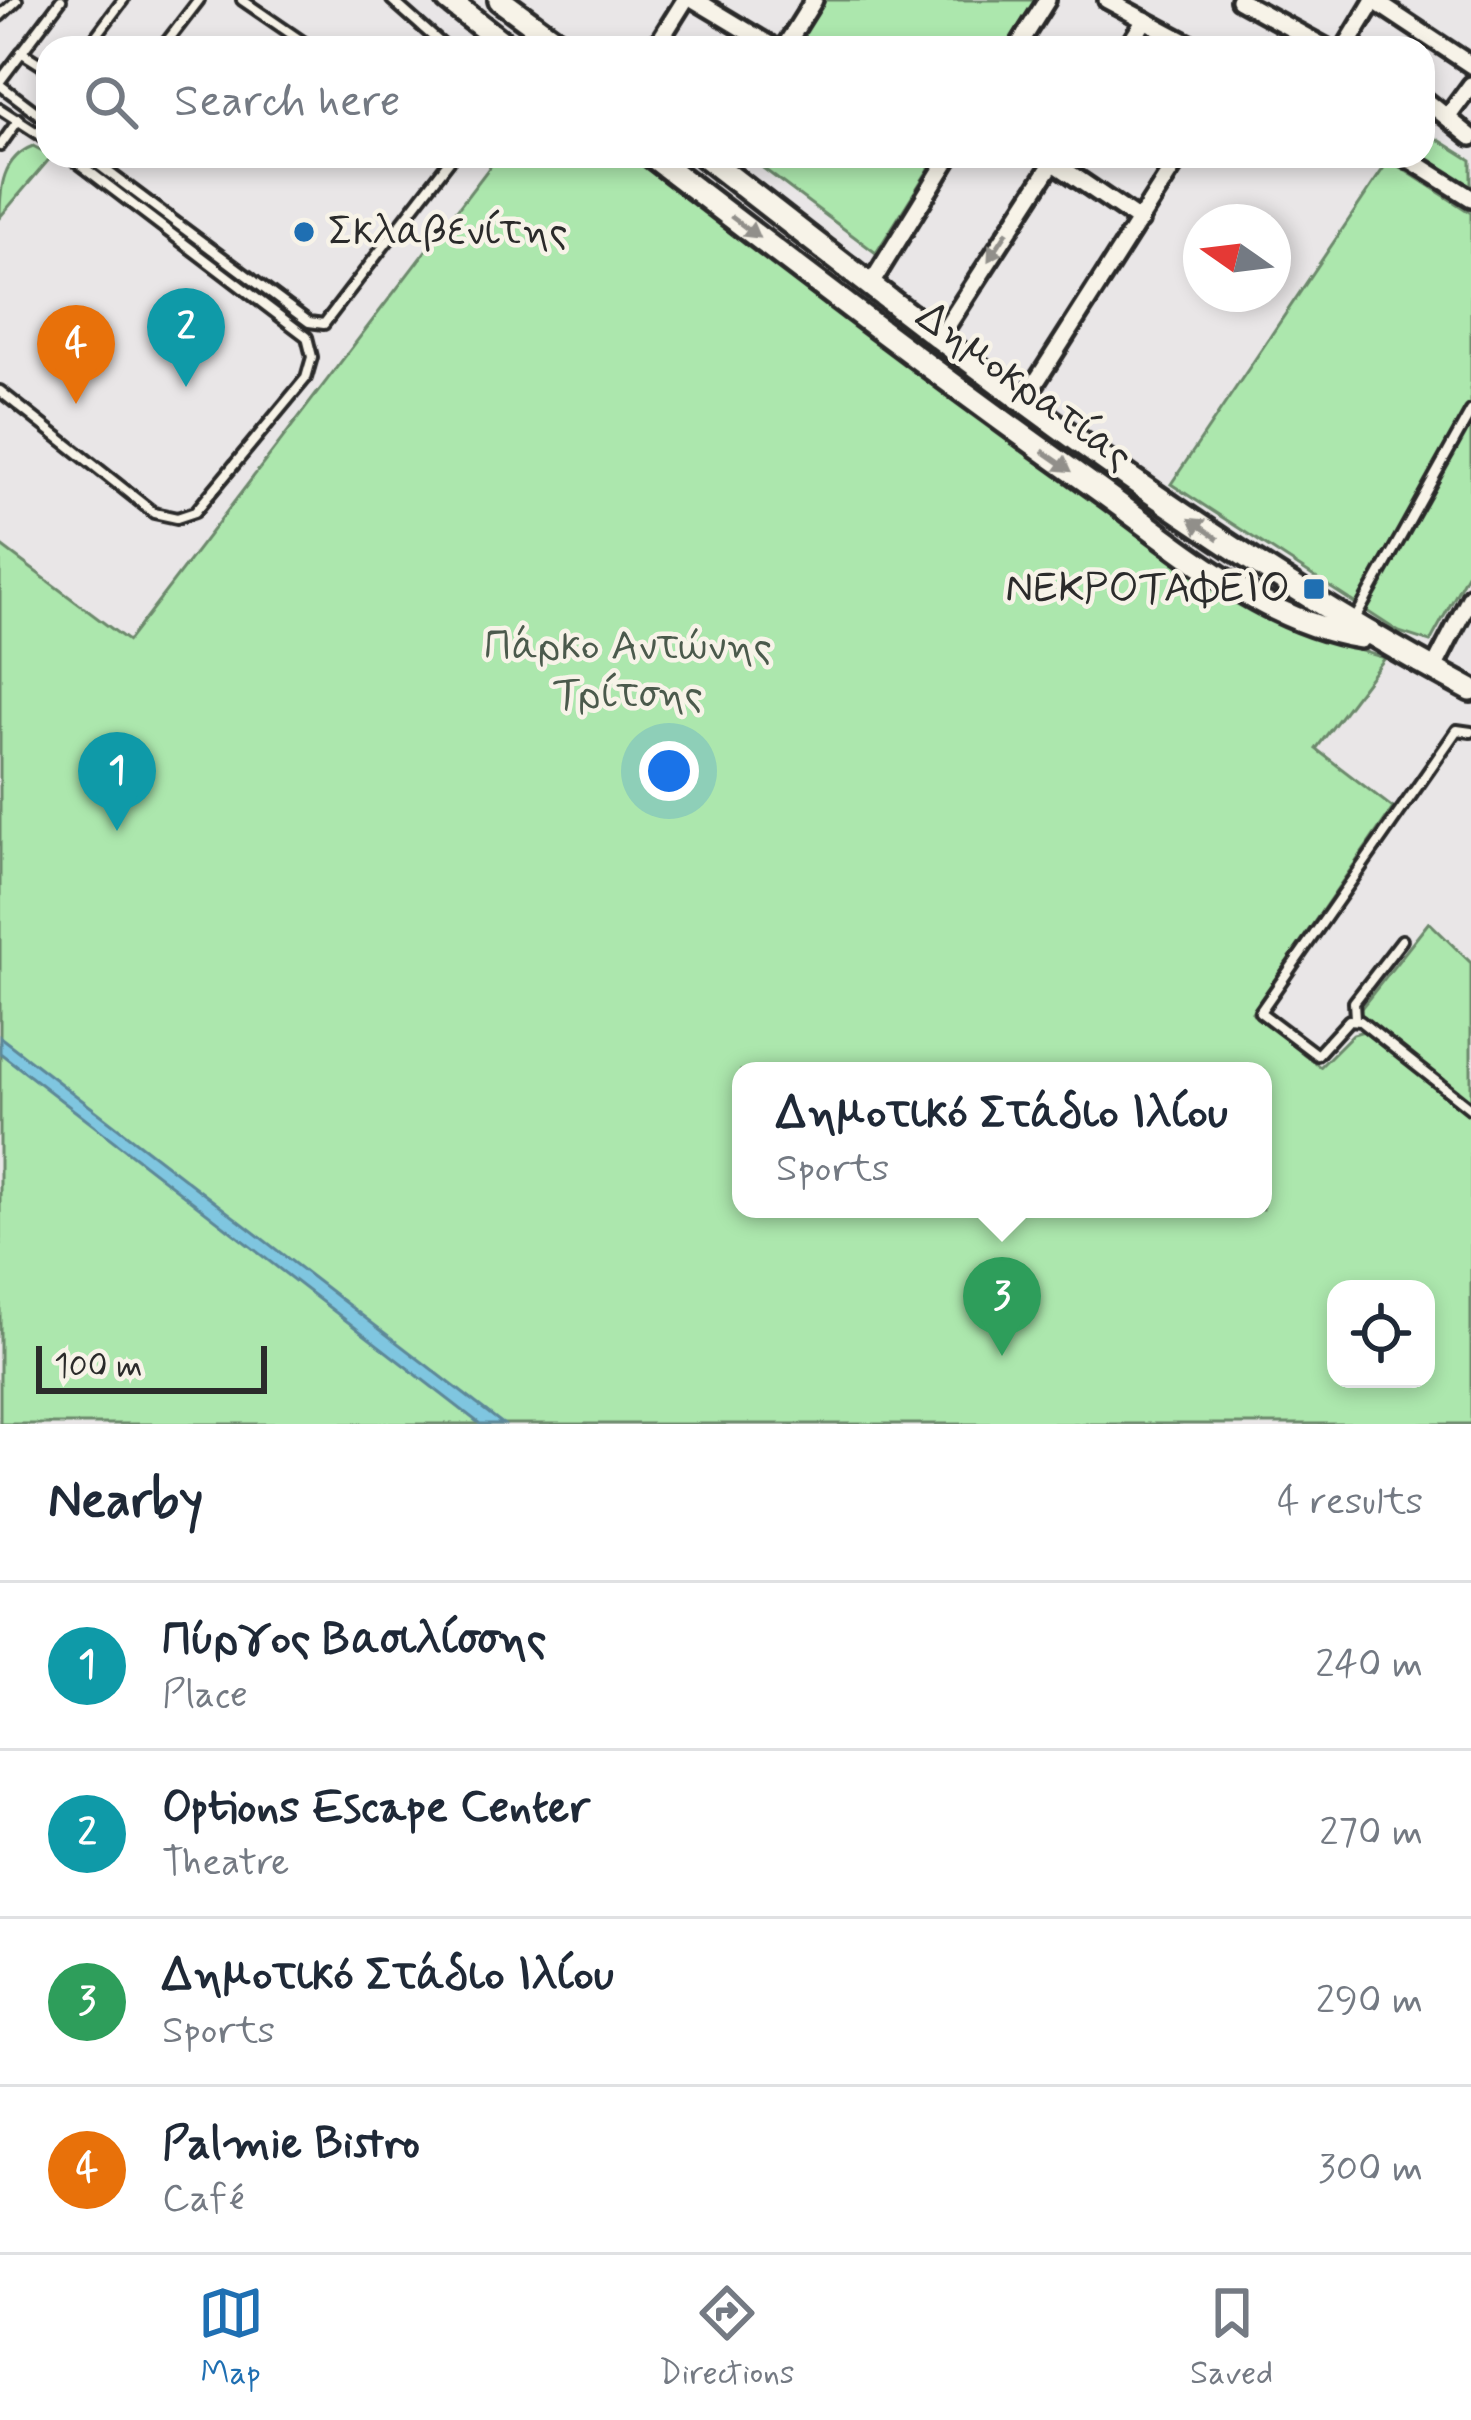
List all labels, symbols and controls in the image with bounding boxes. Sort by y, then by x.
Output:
search box [36,36,1435,168]
icon: search [78,69,144,135]
text: Search here [174,73,401,132]
north arrow [1183,204,1291,312]
place label: Σκλαβενίτης [328,205,568,260]
one-way arrow [729,214,761,239]
marker: Σκλαβενίτης [291,219,317,245]
one-way arrow [988,230,1010,263]
pin: 2 [147,288,225,387]
street label: Δημοκρατίας [905,290,1143,484]
pin: 4 [37,305,115,404]
one-way arrow [1041,448,1073,472]
one-way arrow [1188,518,1220,541]
place label: ΝΕΚΡΟΤΑΦΕΙΟ [1005,562,1290,617]
marker: ΝΕΚΡΟΤΑΦΕΙΟ [1301,576,1327,602]
park label: Πάρκο Αντώνης Τρίτσης [484,620,772,723]
pin: 1 [78,732,156,831]
your location [639,741,699,801]
popup [732,1062,1272,1218]
text: Δημοτικό Στάδιο Ιλίου [776,1085,1228,1144]
text: Sports [776,1144,889,1195]
pin: 3 [963,1257,1041,1356]
map controls [1327,1280,1435,1388]
button: locate [1327,1280,1435,1388]
scale bar [36,1340,267,1393]
text: 100 m [54,1345,143,1389]
text: Nearby [48,1469,203,1535]
text: 4 results [1277,1477,1423,1528]
text: Πύργος Βασιλίσσης [162,1611,547,1670]
text: 1 [78,1640,96,1691]
text: 240 m [1315,1640,1423,1691]
text: Place [162,1670,248,1721]
text: Options Escape Center [162,1779,590,1838]
text: 2 [77,1808,97,1859]
text: 270 m [1319,1808,1423,1859]
text: Theatre [162,1838,289,1889]
text: Δημοτικό Στάδιο Ιλίου [162,1947,614,2006]
text: 3 [78,1976,96,2027]
text: 290 m [1316,1976,1423,2027]
text: Sports [162,2006,275,2057]
text: Palmie Bistro [162,2115,420,2174]
text: 4 [76,2144,98,2195]
text: 300 m [1318,2144,1423,2195]
text: Café [162,2174,244,2225]
tab: Map [198,2280,264,2396]
tab: Directions [659,2280,795,2396]
tab: Saved [1190,2280,1273,2396]

